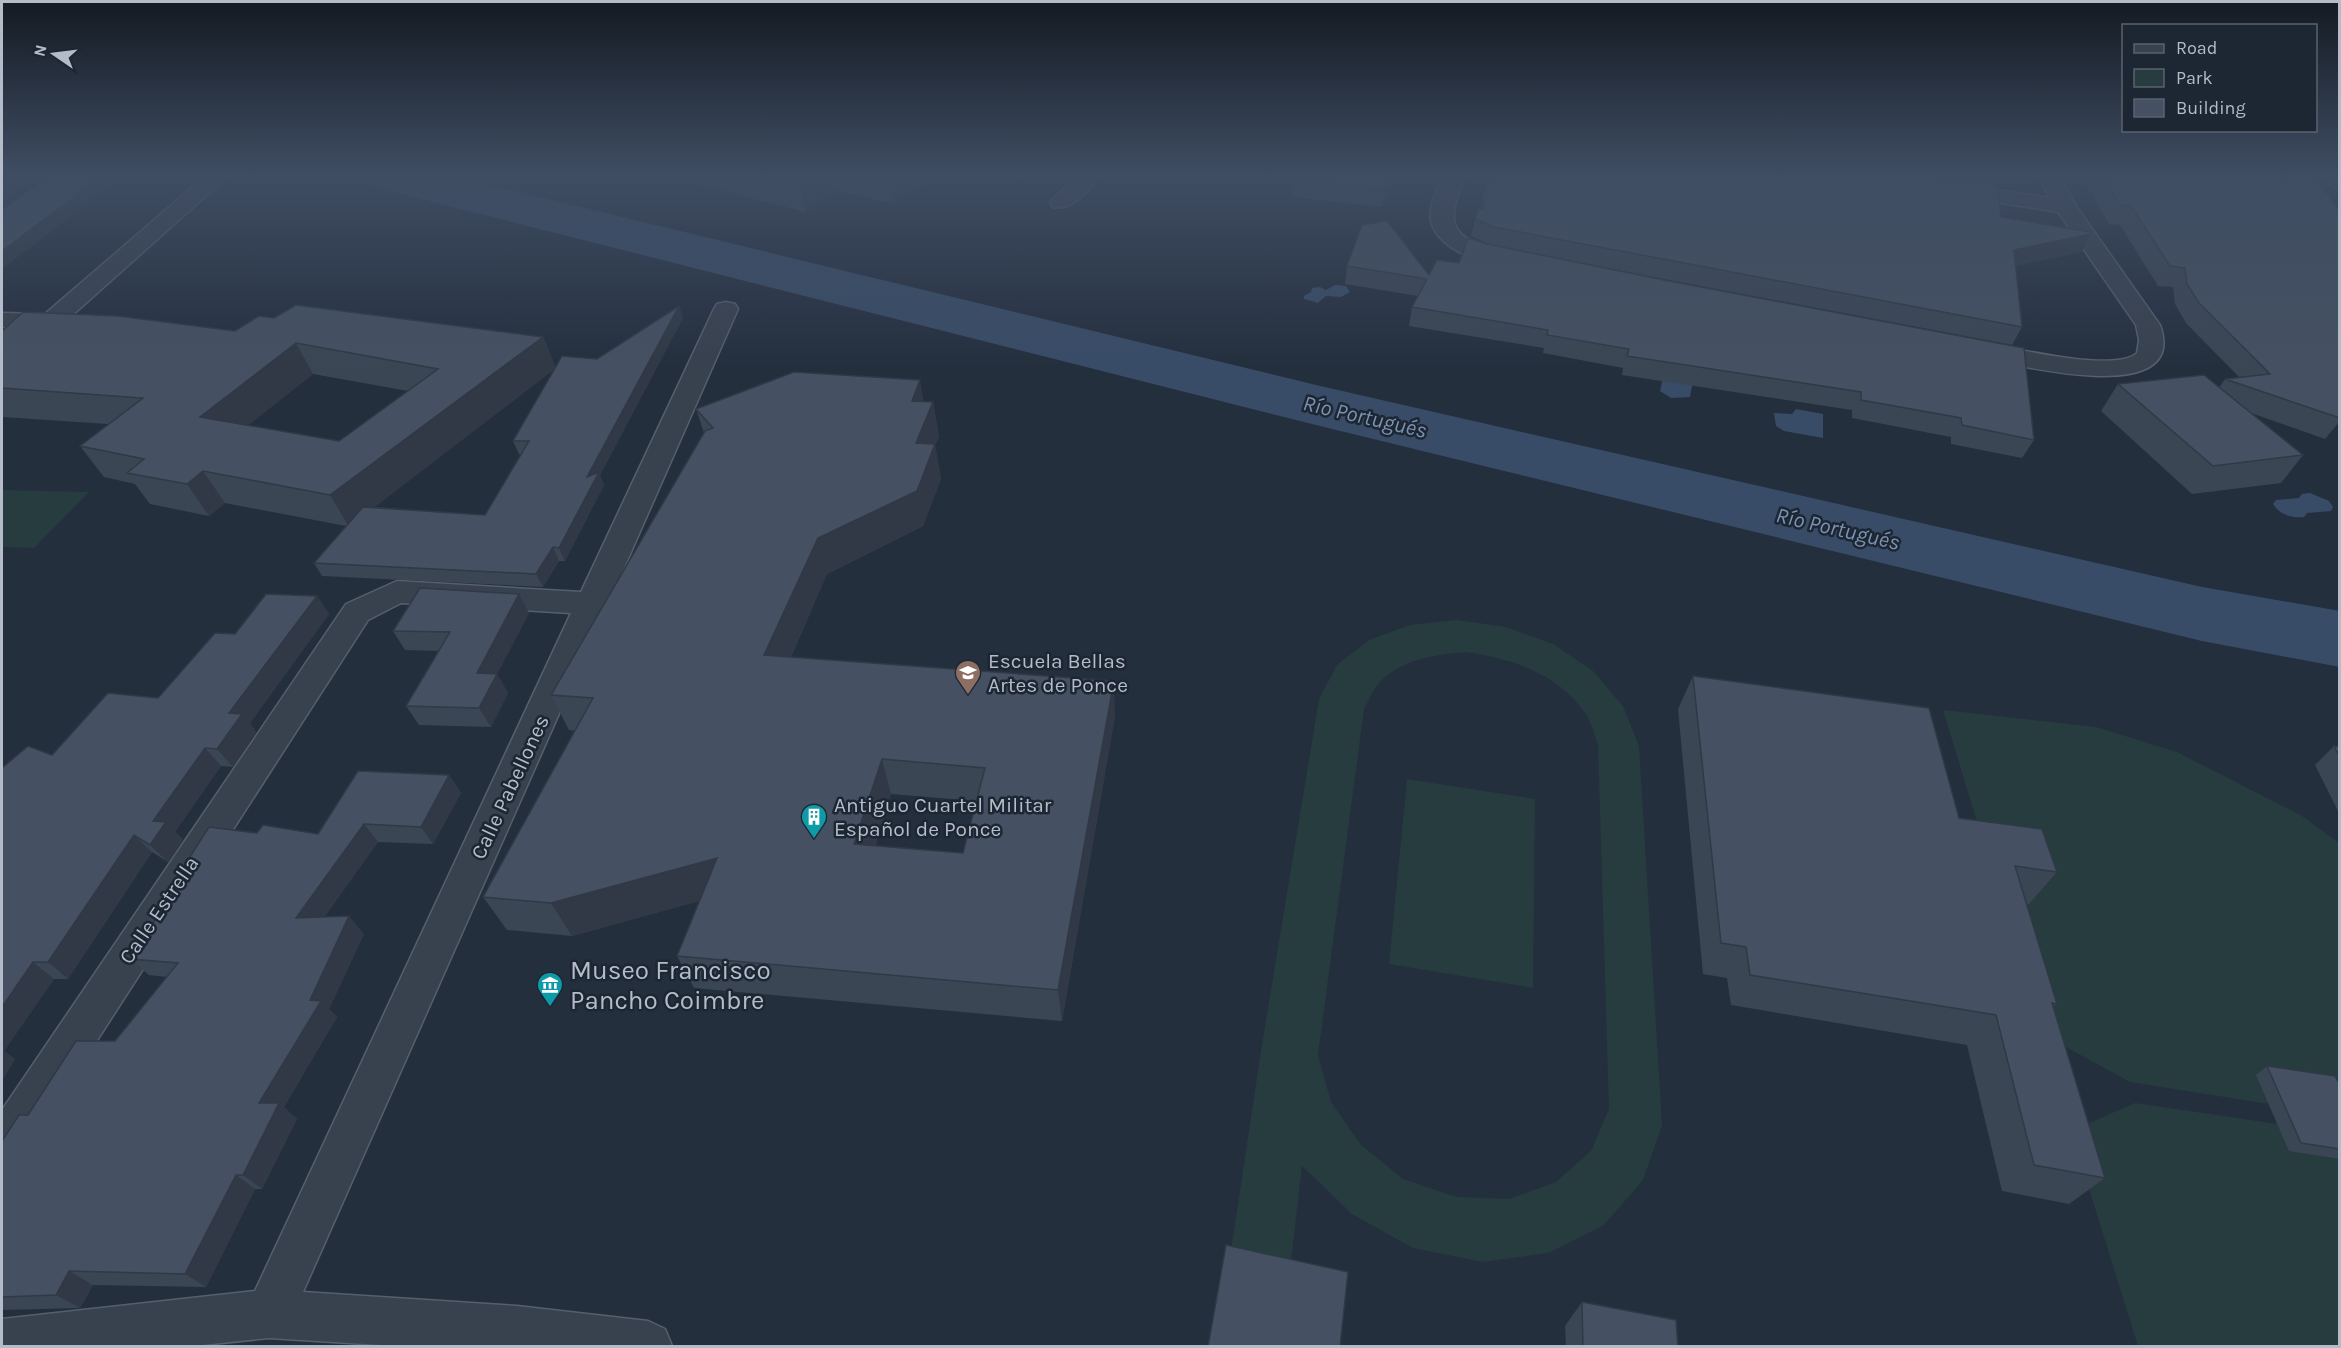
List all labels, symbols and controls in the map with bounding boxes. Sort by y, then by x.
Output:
north arrow [24,24,84,84]
legend [2122,24,2317,132]
text: Road [2176,37,2217,59]
text: N [29,43,51,58]
text: Park [2176,67,2213,89]
text: Building [2176,97,2246,119]
water label: Río Portugués [1300,390,1429,444]
water label: Río Portugués [1773,502,1902,556]
place label: Escuela Bellas Artes de Ponce [988,649,1128,697]
school or university icon: Escuela Bellas Artes de Ponce [953,658,983,696]
street label: Calle Pabellones [466,711,554,863]
place label: Antiguo Cuartel Militar Español de Ponce [834,793,1052,841]
building icon: Antiguo Cuartel Militar Español de Ponce [799,802,829,840]
street label: Calle Estrella [114,852,204,968]
place label: Museo Francisco Pancho Coimbre [570,955,771,1016]
museum icon: Museo Francisco Pancho Coimbre [535,970,565,1008]

